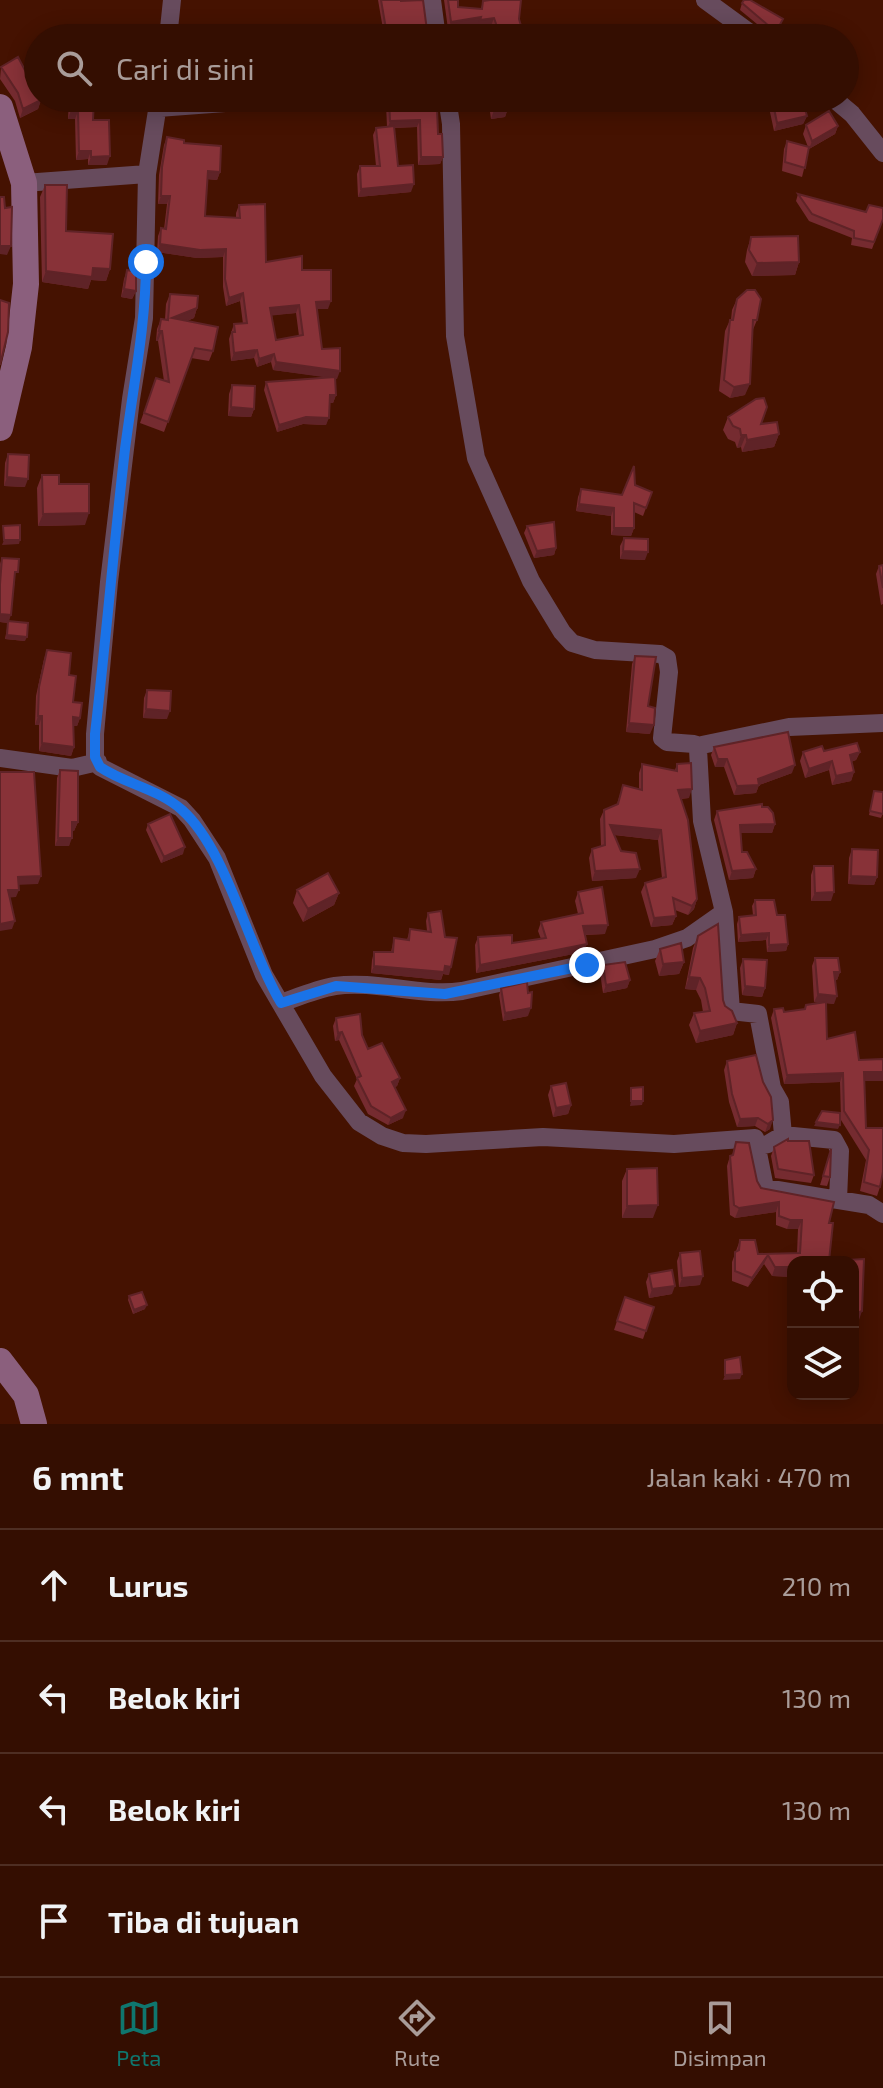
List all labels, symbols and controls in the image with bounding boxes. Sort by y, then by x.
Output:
search box [24,24,859,112]
icon: search [52,46,96,90]
text: Cari di sini [116,50,255,86]
route start [128,244,164,280]
route end [569,947,605,983]
map controls [787,1256,859,1400]
button: locate [787,1256,859,1328]
button: layers [787,1328,859,1400]
text: 6 mnt [32,1456,124,1497]
text: Jalan kaki · 470 m [647,1461,851,1492]
icon: ahead [32,1563,76,1607]
text: Lurus [108,1567,188,1603]
text: 210 m [782,1570,851,1601]
icon: left [32,1675,76,1719]
text: Belok kiri [108,1679,241,1715]
text: 130 m [782,1682,851,1713]
icon: left [32,1787,76,1831]
text: Belok kiri [108,1791,241,1827]
text: 130 m [782,1794,851,1825]
icon: arrive [32,1899,76,1943]
text: Tiba di tujuan [108,1903,299,1939]
tab: Peta [116,1996,161,2070]
tab: Rute [394,1996,440,2070]
tab: Disimpan [673,1996,767,2070]

